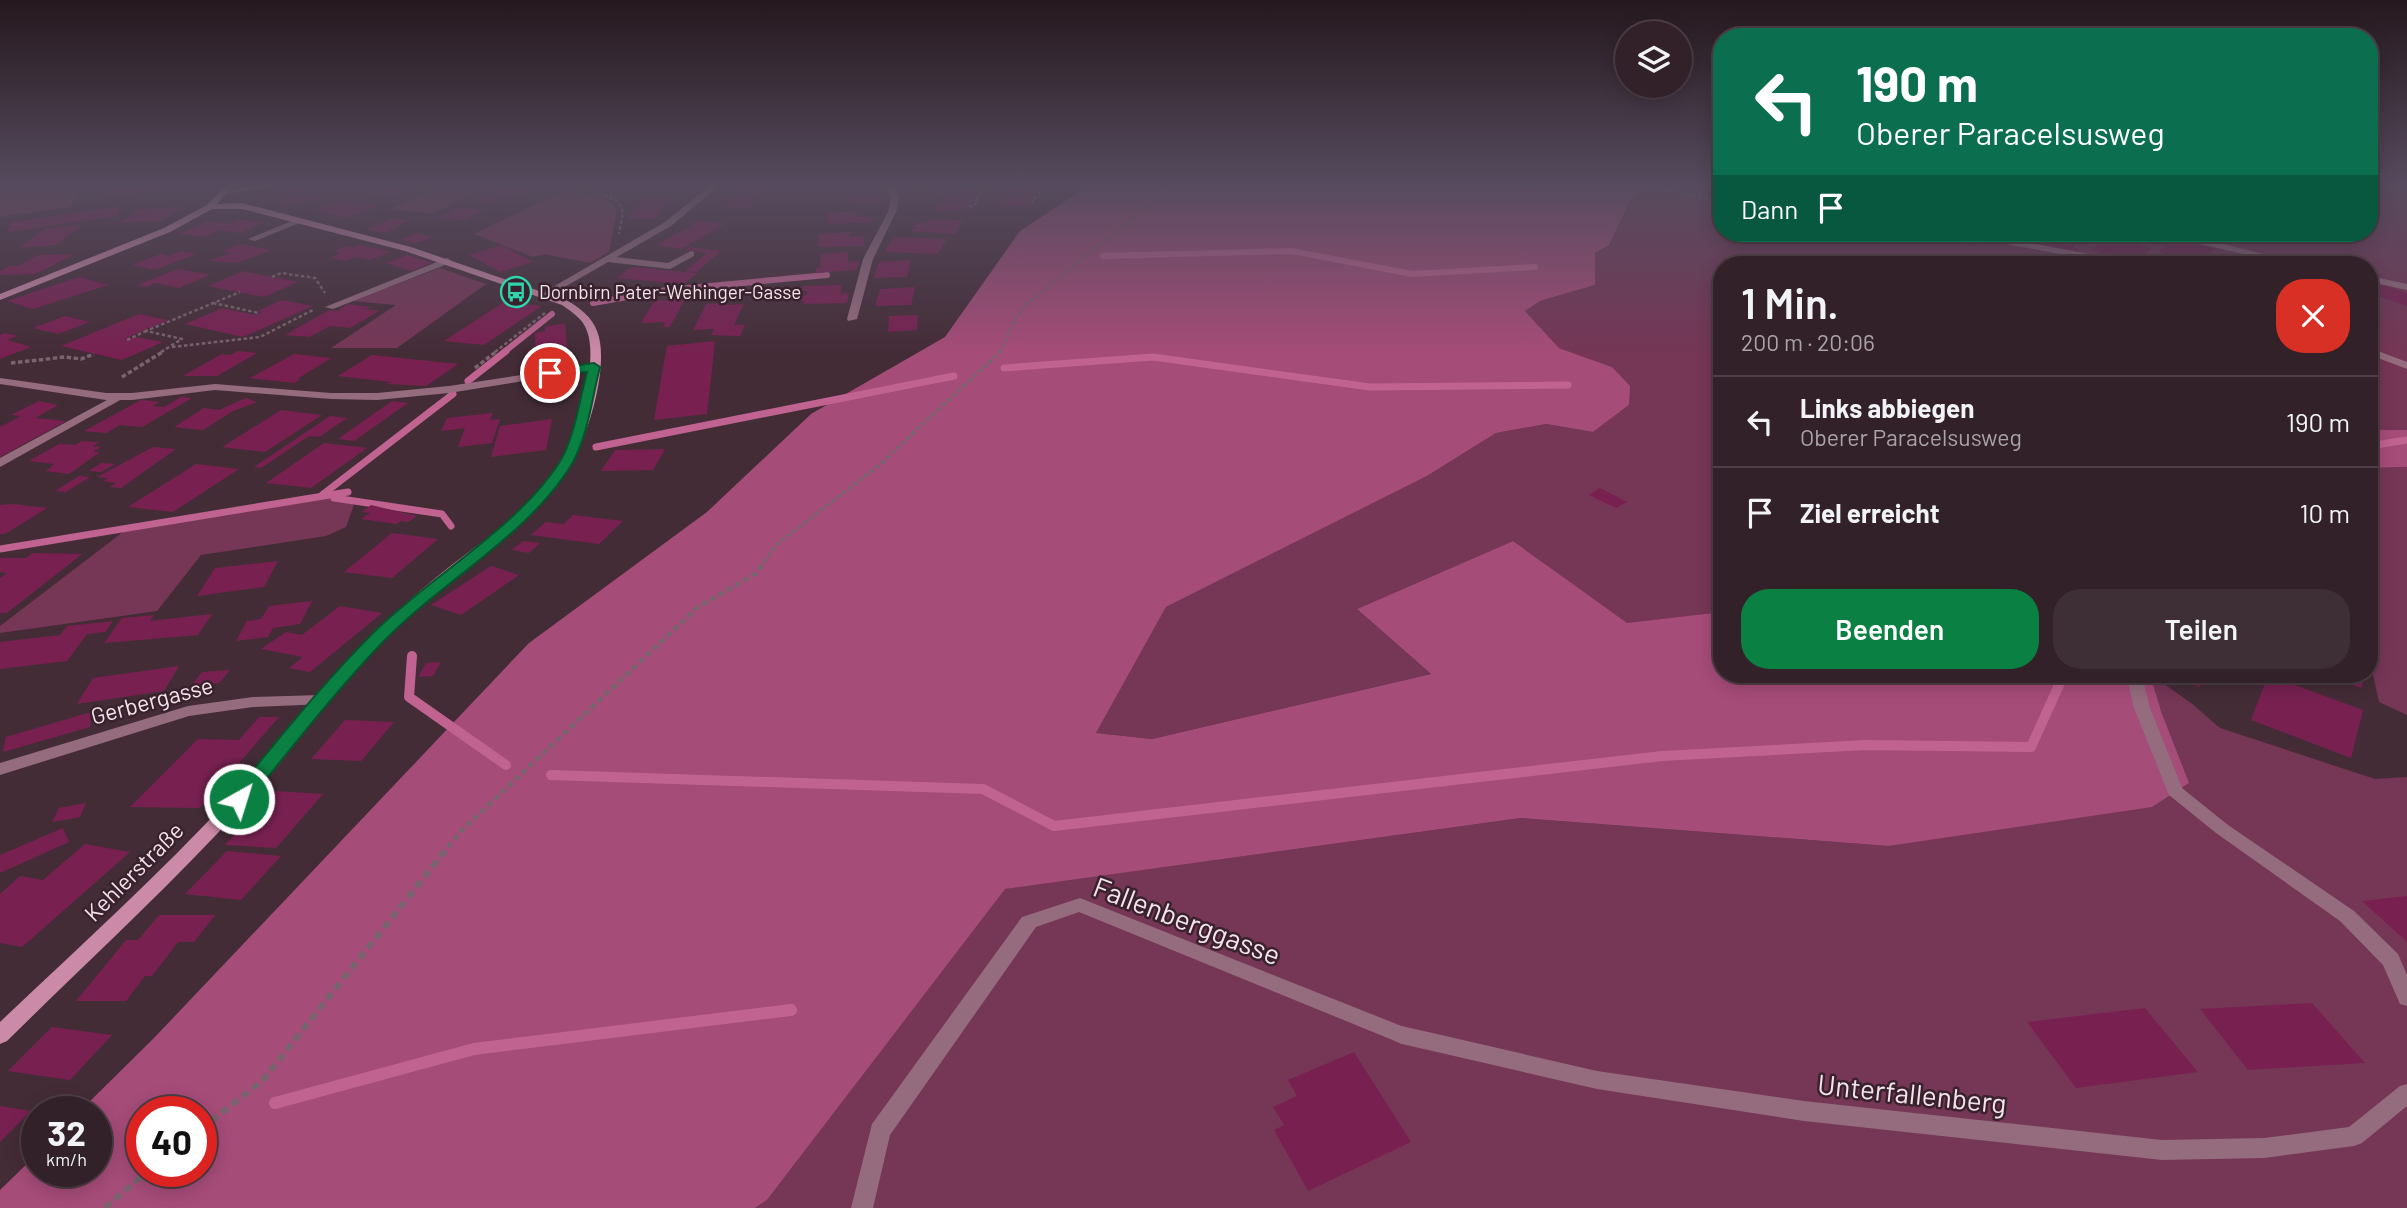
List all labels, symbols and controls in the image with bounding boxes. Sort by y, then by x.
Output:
map controls [1615,21,1692,98]
button: layers [1615,21,1692,98]
text: 190 m [1856,53,1978,112]
icon: left [1741,56,1832,147]
text: Oberer Paracelsusweg [1856,113,2165,151]
icon: arrive [1812,189,1850,227]
text: Dann [1741,193,1798,224]
bus stop icon: Dornbirn Pater-Wehinger-Gasse [499,275,533,309]
text: 1 Min. [1741,277,1839,327]
button: close [2276,279,2350,353]
place label: Dornbirn Pater-Wehinger-Gasse [539,280,801,303]
text: 200 m · 20:06 [1741,328,1875,356]
pin [520,343,580,403]
icon: arrive [531,354,569,392]
text: Links abbiegen [1800,392,1974,423]
icon: left [1741,403,1779,441]
text: 190 m [2286,406,2350,437]
text: Oberer Paracelsusweg [1800,423,2022,451]
icon: arrive [1741,494,1779,532]
text: Ziel erreicht [1800,497,1940,528]
text: 10 m [2300,497,2350,528]
button: Beenden [1741,589,2039,669]
button: Teilen [2053,589,2350,669]
street label: Gerbergasse [87,670,216,730]
position arrow [202,762,276,836]
street label: Kehlerstraße [78,816,189,927]
street label: Fallenberggasse [1089,869,1286,971]
street label: Unterfallenberg [1816,1066,2008,1120]
speed limit sign: 40 [126,1096,217,1187]
text: 32 [47,1111,86,1153]
text: km/h [46,1148,87,1170]

